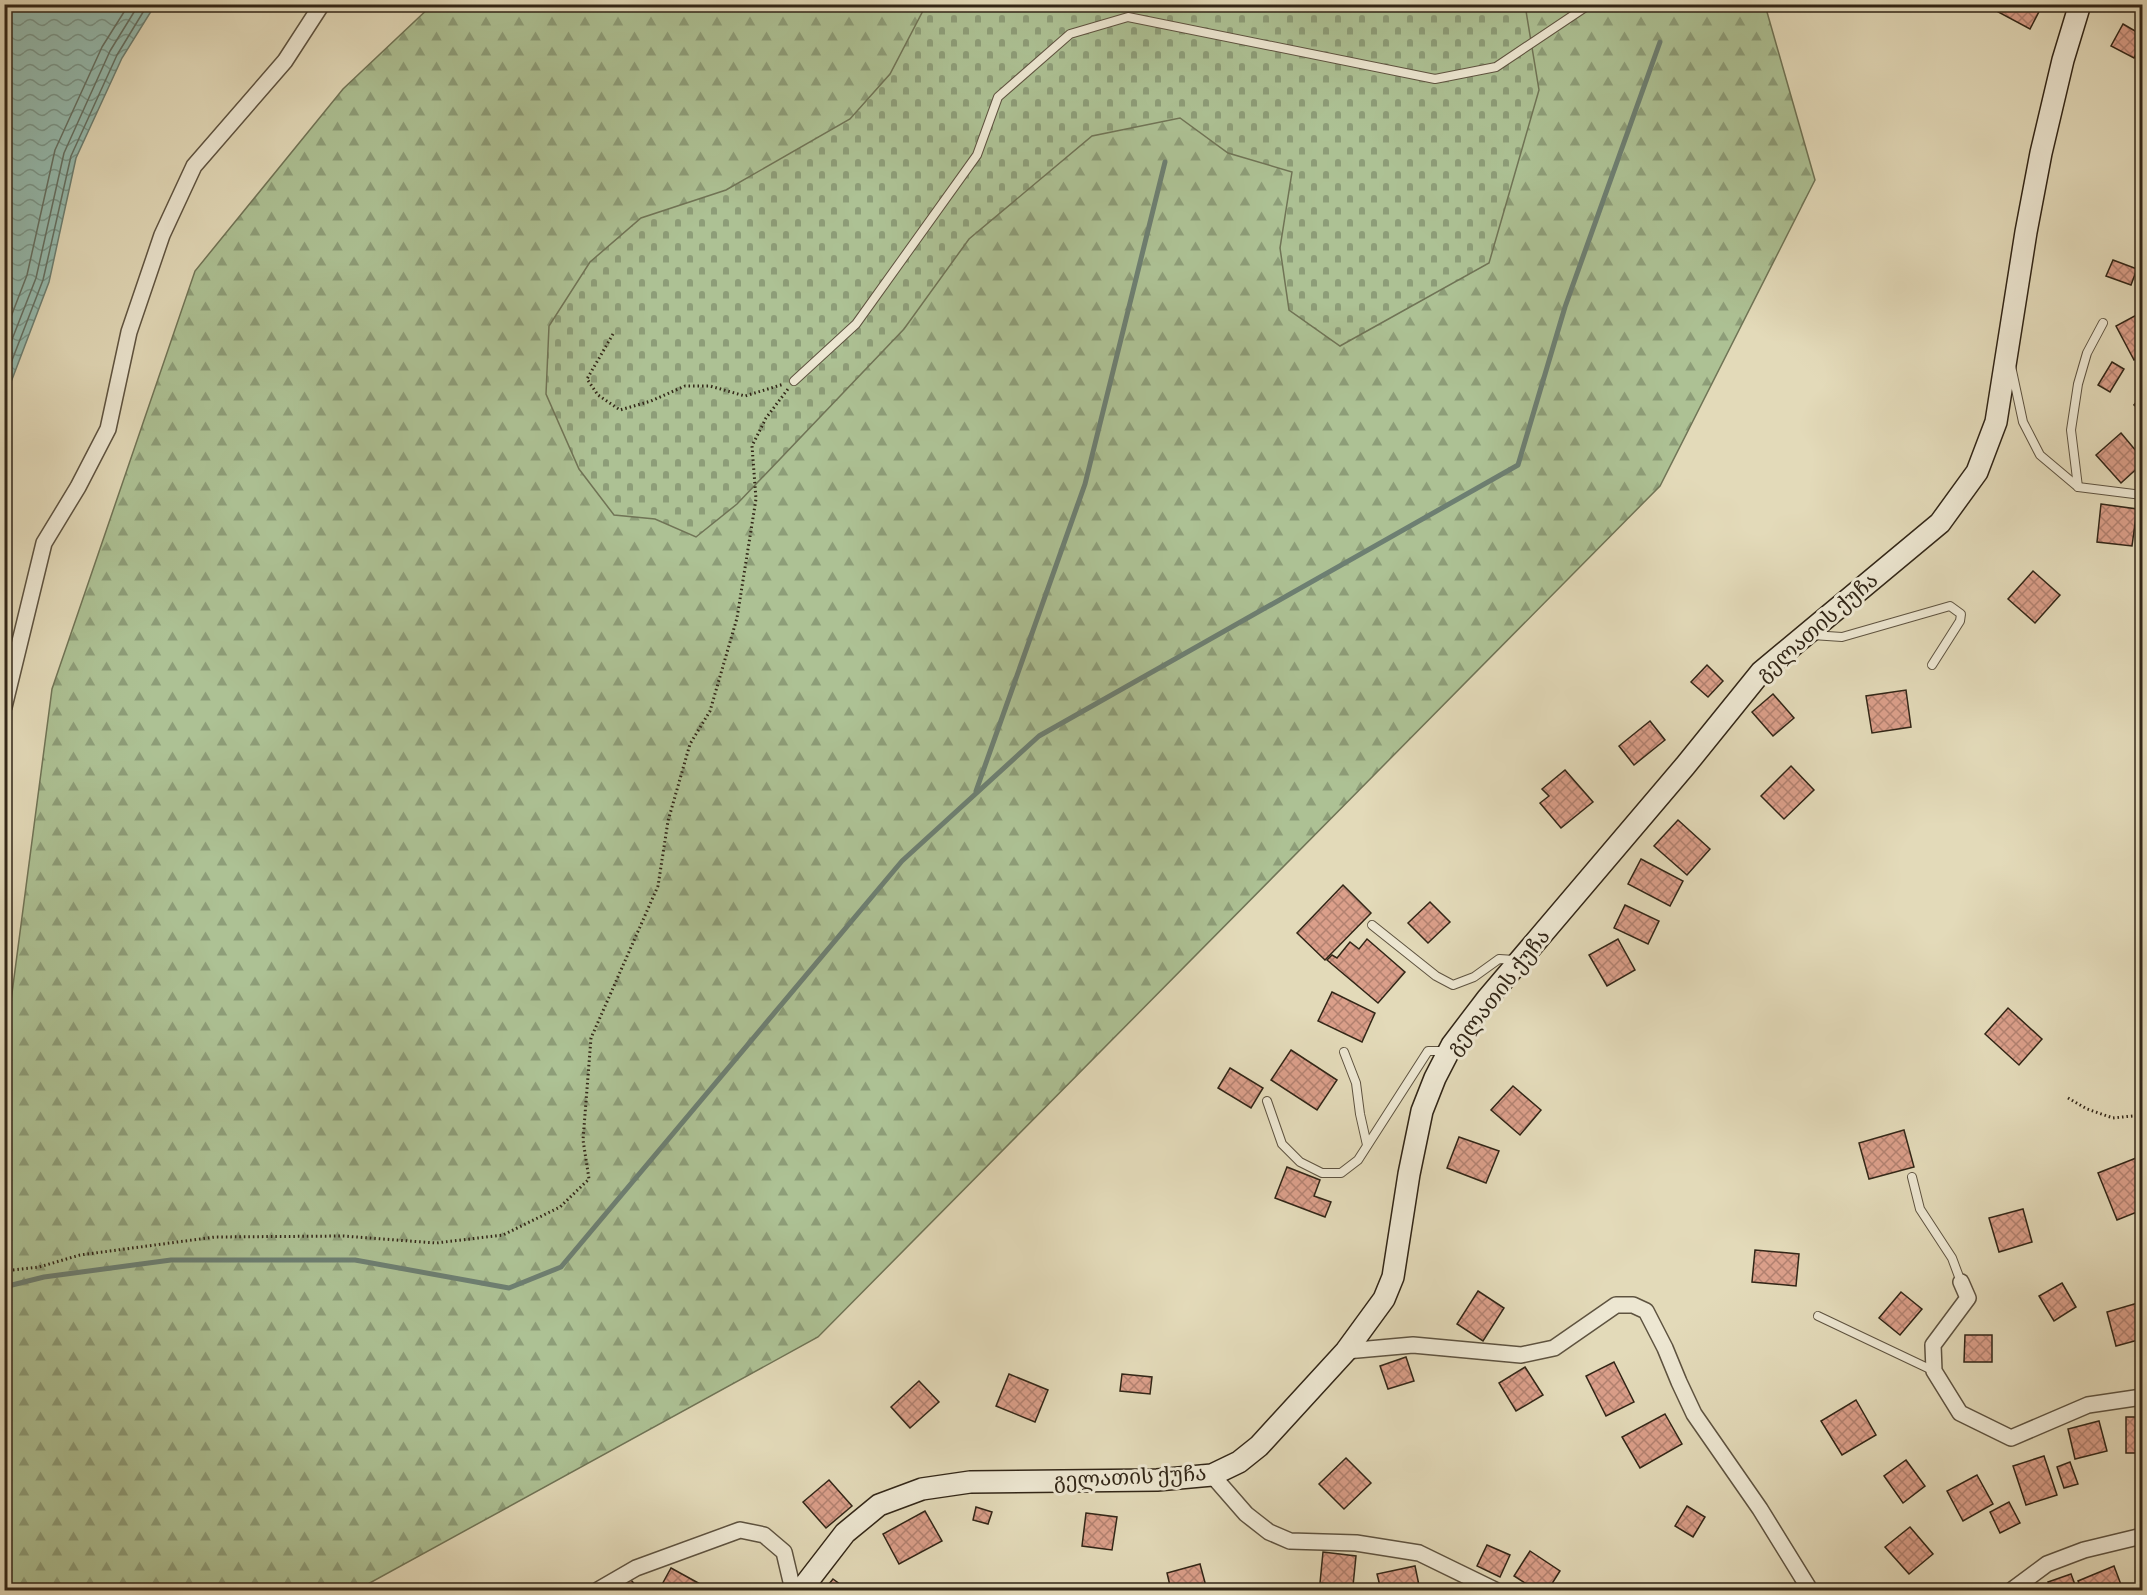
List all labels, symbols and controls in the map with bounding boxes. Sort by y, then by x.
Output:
street label: გელათის ქუჩა [1750,566,1884,688]
street label: გელათის ქუჩა [1440,923,1556,1061]
street label: გელათის ქუჩა [1053,1459,1207,1495]

